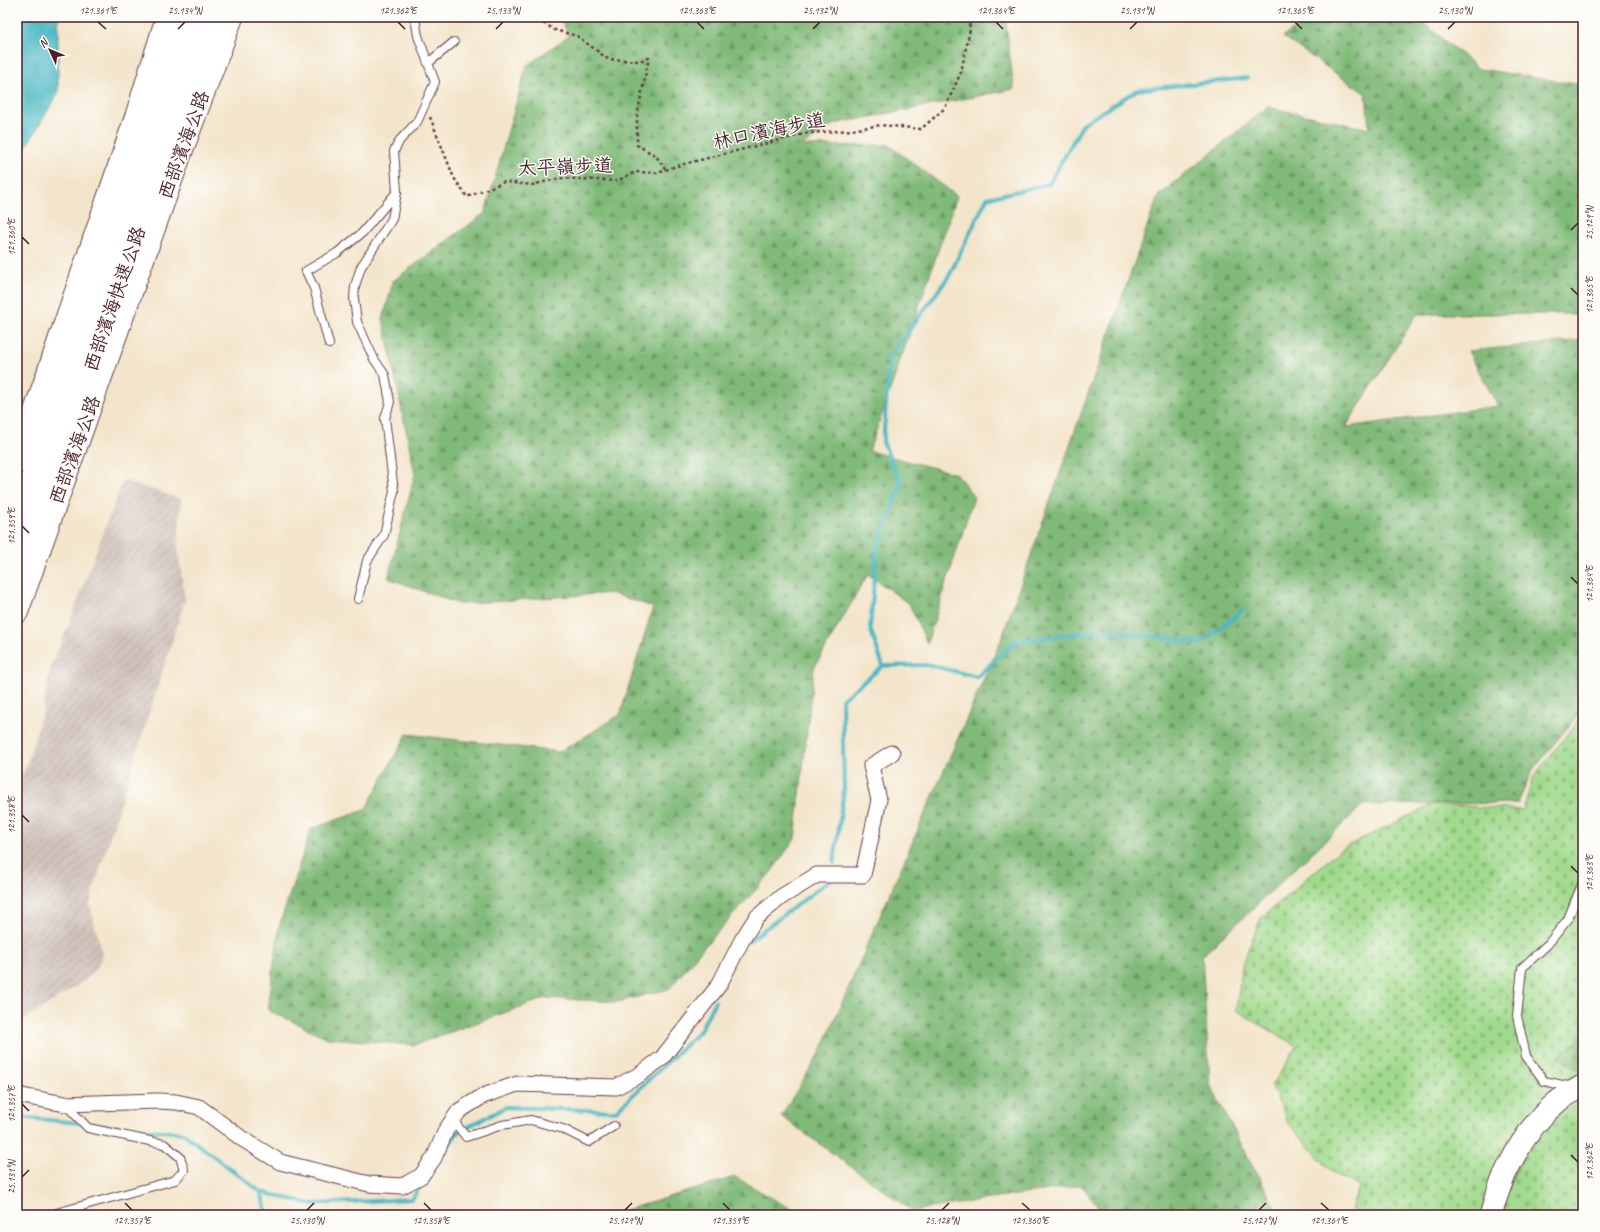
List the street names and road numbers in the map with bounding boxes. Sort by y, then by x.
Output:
street label: 西部濱海公路 [153,87,215,203]
street label: 林口濱海步道 [711,107,827,155]
street label: 太平嶺步道 [517,153,613,181]
street label: 西部濱海快速公路 [79,223,151,375]
street label: 西部濱海公路 [44,392,106,508]

